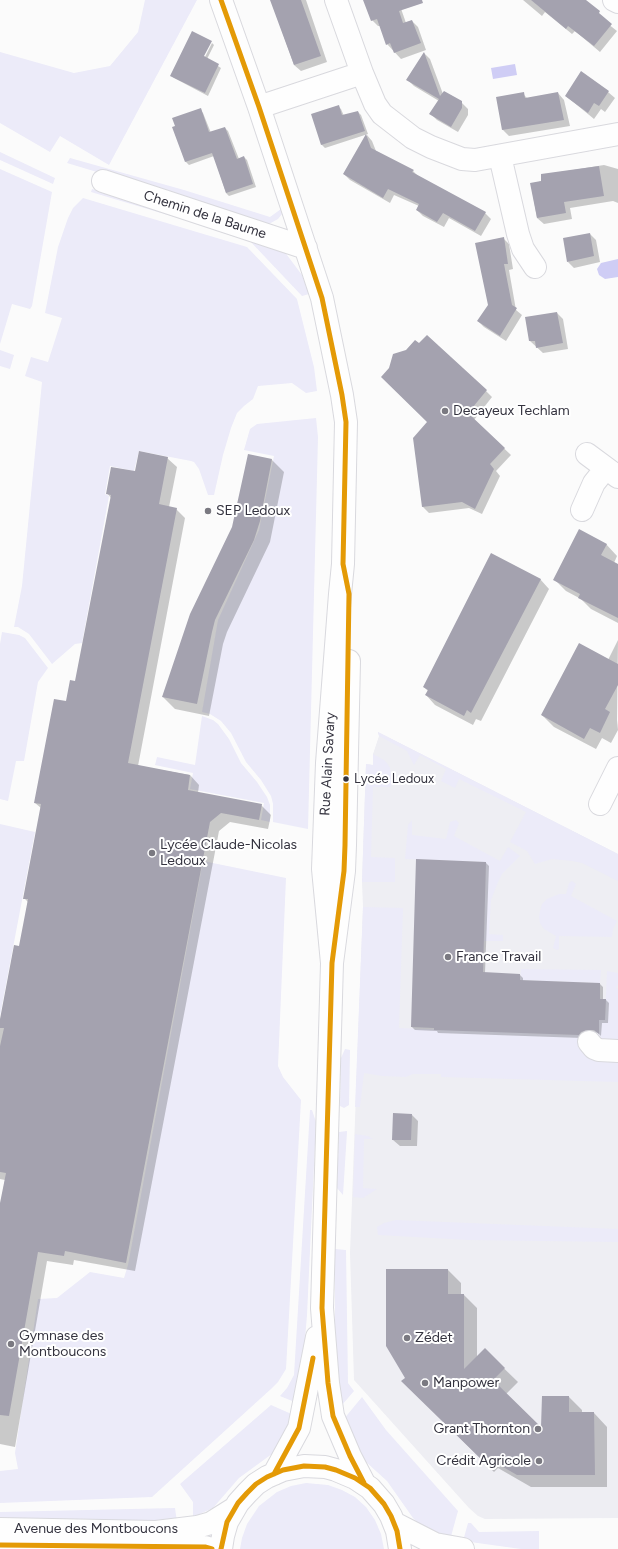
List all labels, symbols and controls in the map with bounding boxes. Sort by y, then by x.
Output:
street label: Chemin de la Baume [142,187,268,243]
place label: Decayeux Techlam [453,403,570,419]
marker: Decayeux Techlam [440,406,450,416]
place label: SEP Ledoux [216,503,290,519]
marker: SEP Ledoux [203,506,213,516]
street label: Rue Alain Savary [317,712,339,816]
place label: Lycée Ledoux [354,771,434,787]
marker: Lycée Ledoux [341,774,351,784]
place label: Lycée Claude-Nicolas Ledoux [160,837,297,870]
marker: Lycée Claude-Nicolas Ledoux [147,848,157,858]
place label: France Travail [456,949,541,965]
marker: France Travail [443,952,453,962]
place label: Gymnase des Montboucons [19,1328,106,1360]
place label: Zédet [415,1330,453,1346]
marker: Zédet [402,1333,412,1343]
marker: Gymnase des Montboucons [6,1339,16,1349]
place label: Manpower [433,1375,499,1391]
marker: Manpower [420,1378,430,1388]
place label: Grant Thornton [434,1421,530,1437]
marker: Grant Thornton [533,1424,543,1434]
place label: Crédit Agricole [436,1453,531,1469]
marker: Crédit Agricole [534,1456,544,1466]
street label: Avenue des Montboucons [14,1521,178,1537]

